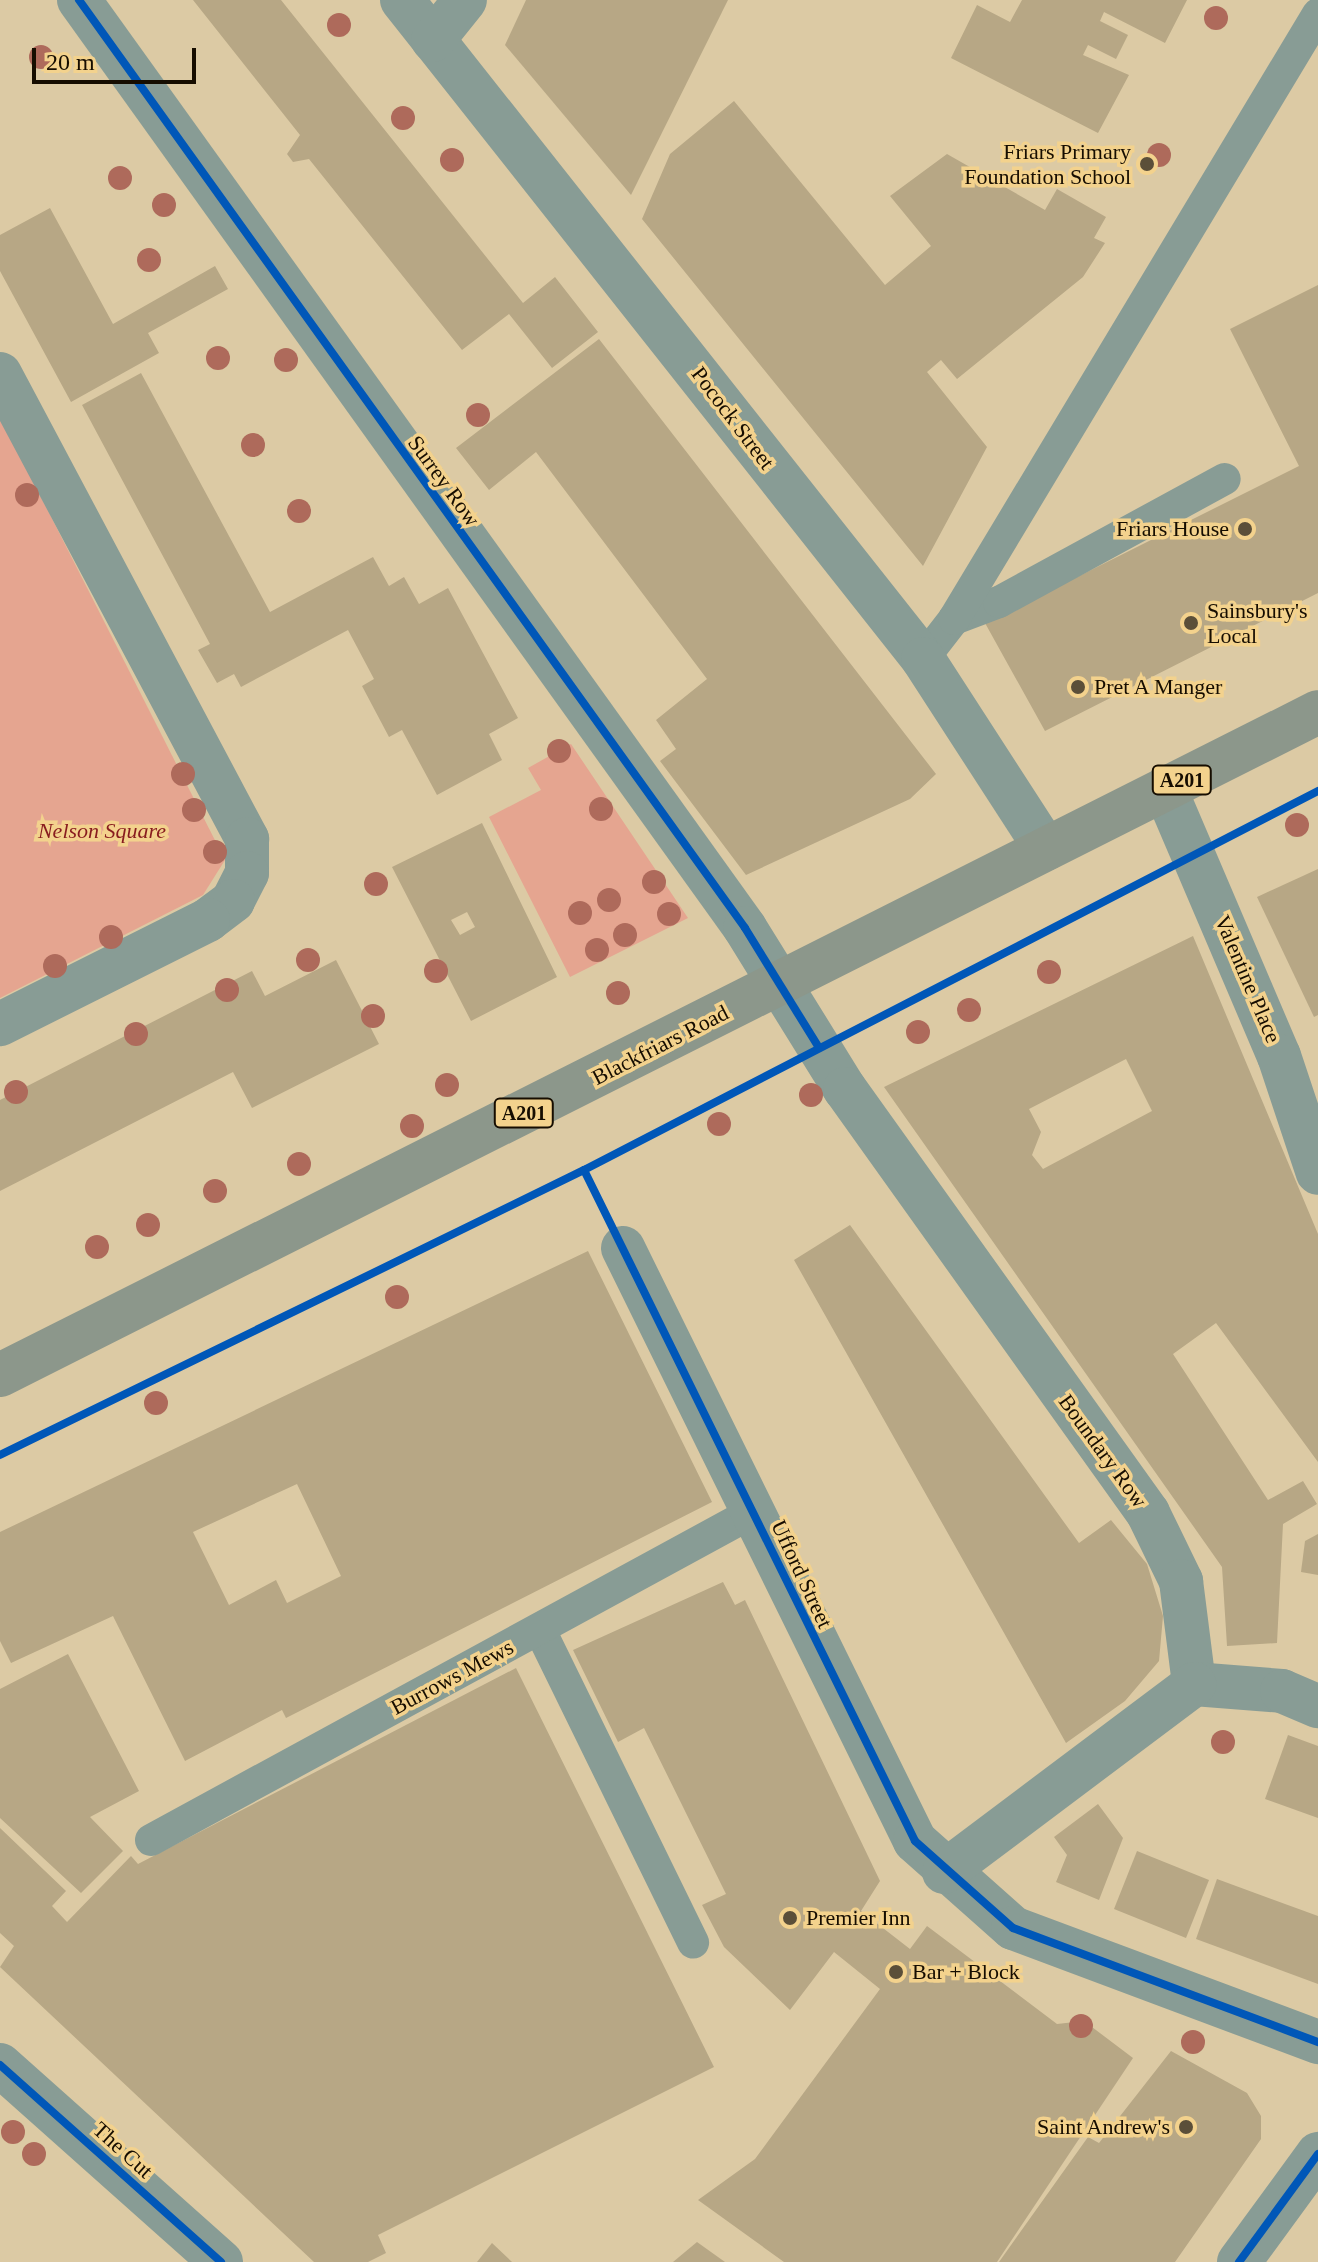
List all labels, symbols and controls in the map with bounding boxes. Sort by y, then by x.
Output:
scale bar [36,32,200,82]
text: 20 m [46,49,95,75]
place label: Friars Primary Foundation School [964,138,1131,190]
marker: Friars Primary Foundation School [1138,155,1156,173]
street label: Pocock Street [686,362,780,474]
street label: Surrey Row [402,430,486,532]
place label: Friars House [1116,516,1229,542]
marker: Friars House [1236,520,1254,538]
place label: Sainsbury's Local [1207,597,1308,648]
marker: Sainsbury's Local [1182,614,1200,632]
place label: Pret A Manger [1094,674,1225,700]
marker: Pret A Manger [1069,678,1087,696]
road number: A201 [1150,764,1214,796]
park label: Nelson Square [38,818,166,844]
street label: Valentine Place [1209,911,1287,1047]
street label: Blackfriars Road [587,999,733,1091]
road number: A201 [492,1097,556,1129]
street label: Boundary Row [1053,1389,1153,1513]
street label: Ufford Street [765,1516,839,1632]
street label: Burrows Mews [386,1634,518,1720]
place label: Premier Inn [806,1905,910,1931]
marker: Premier Inn [781,1909,799,1927]
place label: Bar + Block [912,1959,1020,1985]
marker: Bar + Block [887,1963,905,1981]
place label: Saint Andrew's [1036,2114,1170,2140]
street label: The Cut [88,2116,158,2184]
marker: Saint Andrew's [1177,2118,1195,2136]

